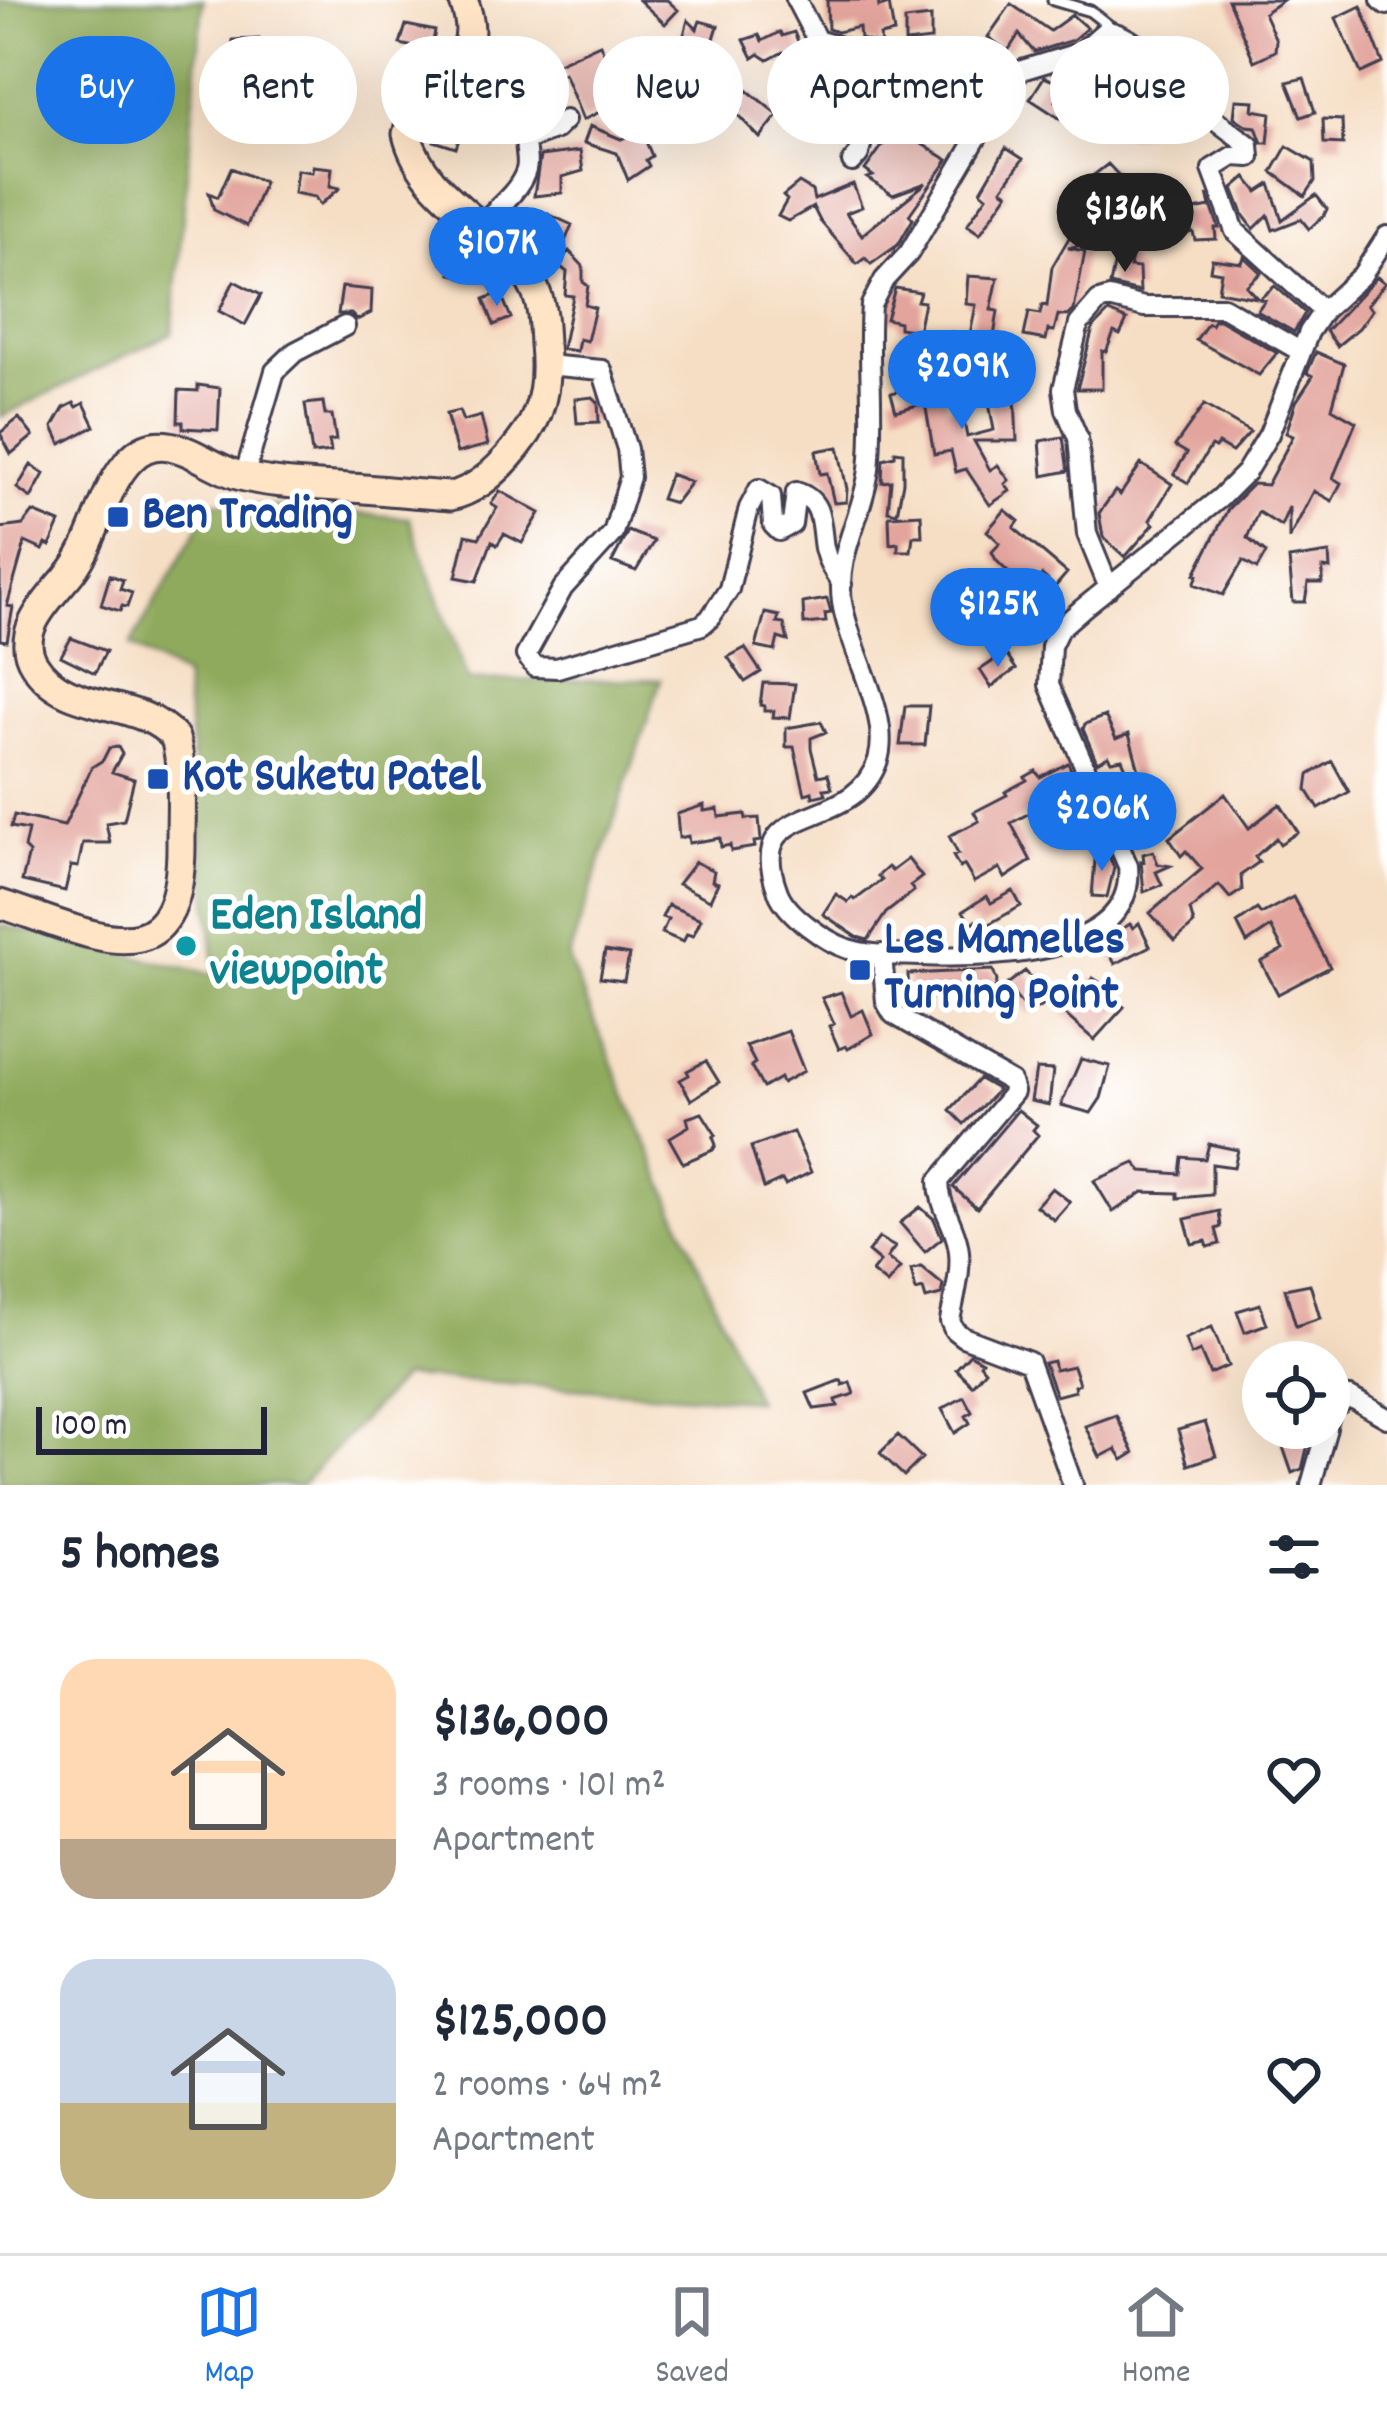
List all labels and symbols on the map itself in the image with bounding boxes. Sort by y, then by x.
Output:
pin: $136K [1041,173,1209,275]
pin: $107K [413,207,581,309]
pin: $209K [878,330,1046,432]
place label: Ben Trading [142,483,353,552]
marker: Ben Trading [105,504,131,530]
pin: $125K [914,568,1082,670]
place label: Kot Suketu Patel [182,745,481,814]
marker: Kot Suketu Patel [145,766,171,792]
pin: $206K [1018,772,1186,874]
place label: Eden Island viewpoint [210,884,422,1008]
place label: Les Mamelles Turning Point [884,908,1125,1032]
marker: Eden Island viewpoint [173,933,199,959]
marker: Les Mamelles Turning Point [847,957,873,983]
scale bar [36,1401,267,1454]

